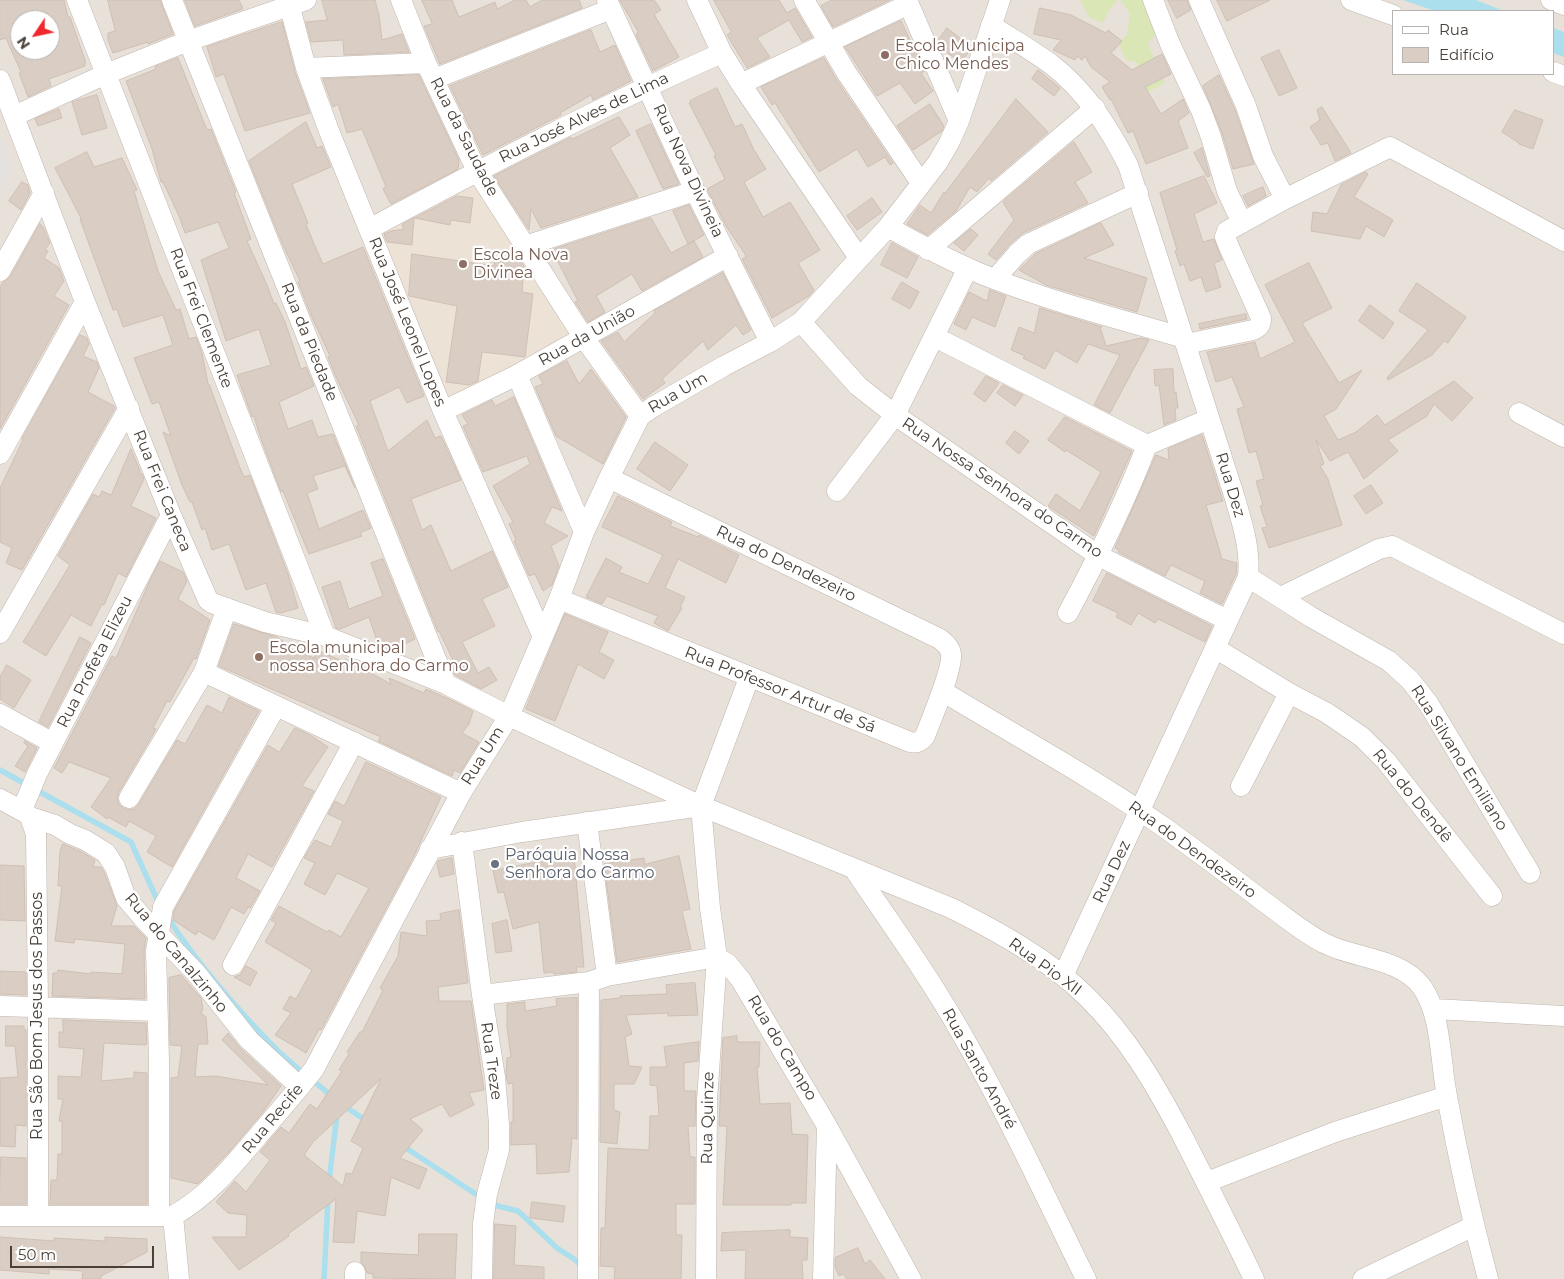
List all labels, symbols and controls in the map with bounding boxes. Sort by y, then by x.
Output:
north arrow [10,10,60,60]
legend [1392,10,1554,75]
text: Rua [1439,20,1469,39]
text: N [13,33,34,53]
place label: Escola Municipa Chico Mendes [895,36,1025,74]
text: Edifício [1439,45,1494,64]
marker: Escola Municipa Chico Mendes [879,49,891,61]
street label: Rua José Alves de Lima [496,69,672,167]
street label: Rua da Saudade [426,74,502,200]
street label: Rua Nova Divineia [649,101,727,241]
street label: Rua José Leonel Lopes [364,234,450,410]
street label: Rua Frei Clemente [165,245,237,391]
place label: Escola Nova Divinea [473,245,569,283]
marker: Escola Nova Divinea [457,258,469,270]
street label: Rua da Piedade [276,280,342,404]
street label: Rua da União [535,301,639,371]
street label: Rua Um [645,368,711,418]
street label: Rua Nossa Senhora do Carmo [898,414,1106,562]
street label: Rua Frei Caneca [129,427,195,555]
street label: Rua Dez [1211,450,1249,520]
street label: Rua do Dendezeiro [713,522,859,606]
street label: Rua Profeta Elizeu [53,593,137,731]
place label: Escola municipal nossa Senhora do Carmo [269,638,469,676]
street label: Rua Professor Artur de Sá [682,643,878,737]
marker: Escola municipal nossa Senhora do Carmo [253,651,265,663]
street label: Rua Silvano Emiliano [1406,682,1512,834]
street label: Rua Um [457,723,509,789]
street label: Rua do Dendê [1368,745,1456,847]
street label: Rua do Dendezeiro [1124,797,1260,903]
street label: Rua Dez [1089,838,1135,906]
place label: Paróquia Nossa Senhora do Carmo [505,845,655,883]
marker: Paróquia Nossa Senhora do Carmo [489,858,501,870]
street label: Rua do Canalzinho [120,889,232,1017]
street label: Rua São Bom Jesus dos Passos [27,892,47,1140]
street label: Rua Pio XII [1005,934,1085,1000]
street label: Rua do Campo [743,992,821,1104]
street label: Rua Santo André [938,1005,1020,1133]
street label: Rua Treze [476,1021,506,1101]
street label: Rua Quinze [698,1071,718,1165]
street label: Rua Recife [238,1080,308,1158]
scale bar [12,1236,156,1268]
text: 50 m [18,1245,56,1264]

